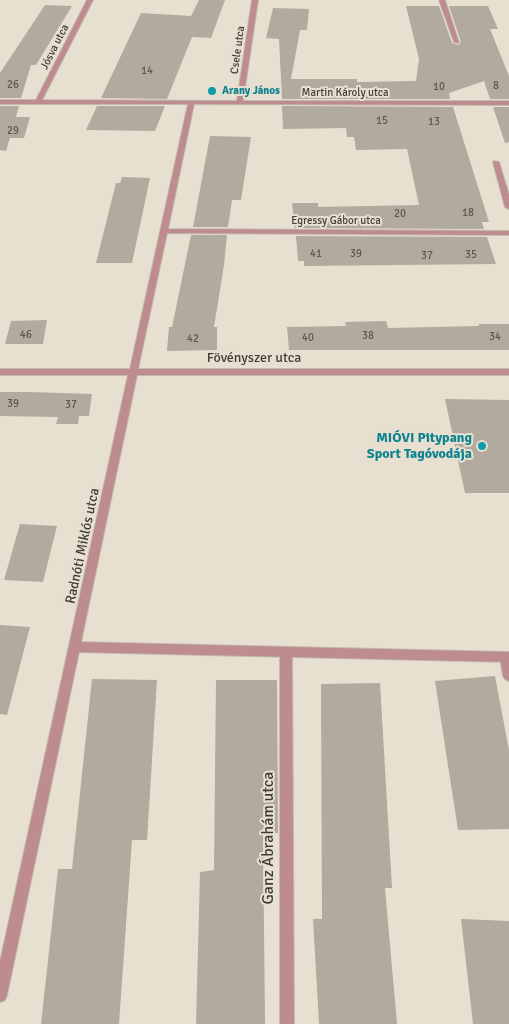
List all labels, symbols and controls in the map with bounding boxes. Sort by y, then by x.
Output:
street label: Jósva utca [38,22,72,72]
street label: Csele utca [228,25,248,75]
house number: 14 [141,64,153,78]
house number: 26 [7,78,19,92]
house number: 8 [493,79,499,93]
house number: 10 [433,80,445,94]
place label: Arany János [222,84,280,98]
marker: Arany János [206,85,218,97]
street label: Martin Károly utca [302,86,388,100]
house number: 15 [376,114,388,128]
house number: 13 [428,115,440,129]
house number: 29 [7,124,19,138]
house number: 18 [462,206,474,220]
house number: 20 [394,207,406,221]
street label: Egressy Gábor utca [291,214,381,228]
house number: 41 [310,247,322,261]
house number: 39 [350,247,362,261]
house number: 35 [465,248,477,262]
house number: 37 [421,249,433,263]
house number: 46 [20,328,32,342]
house number: 38 [362,329,374,343]
house number: 34 [489,330,501,344]
house number: 40 [302,331,314,345]
house number: 42 [187,332,199,346]
street label: Fövényszer utca [207,350,301,366]
house number: 39 [7,397,19,411]
house number: 37 [65,398,77,412]
place label: MIÓVI Pitypang Sport Tagóvodája [367,430,472,462]
marker: MIÓVI Pitypang Sport Tagóvodája [476,440,488,452]
street label: Radnóti Miklós utca [63,487,103,605]
street label: Ganz Ábrahám utca [259,772,279,904]

